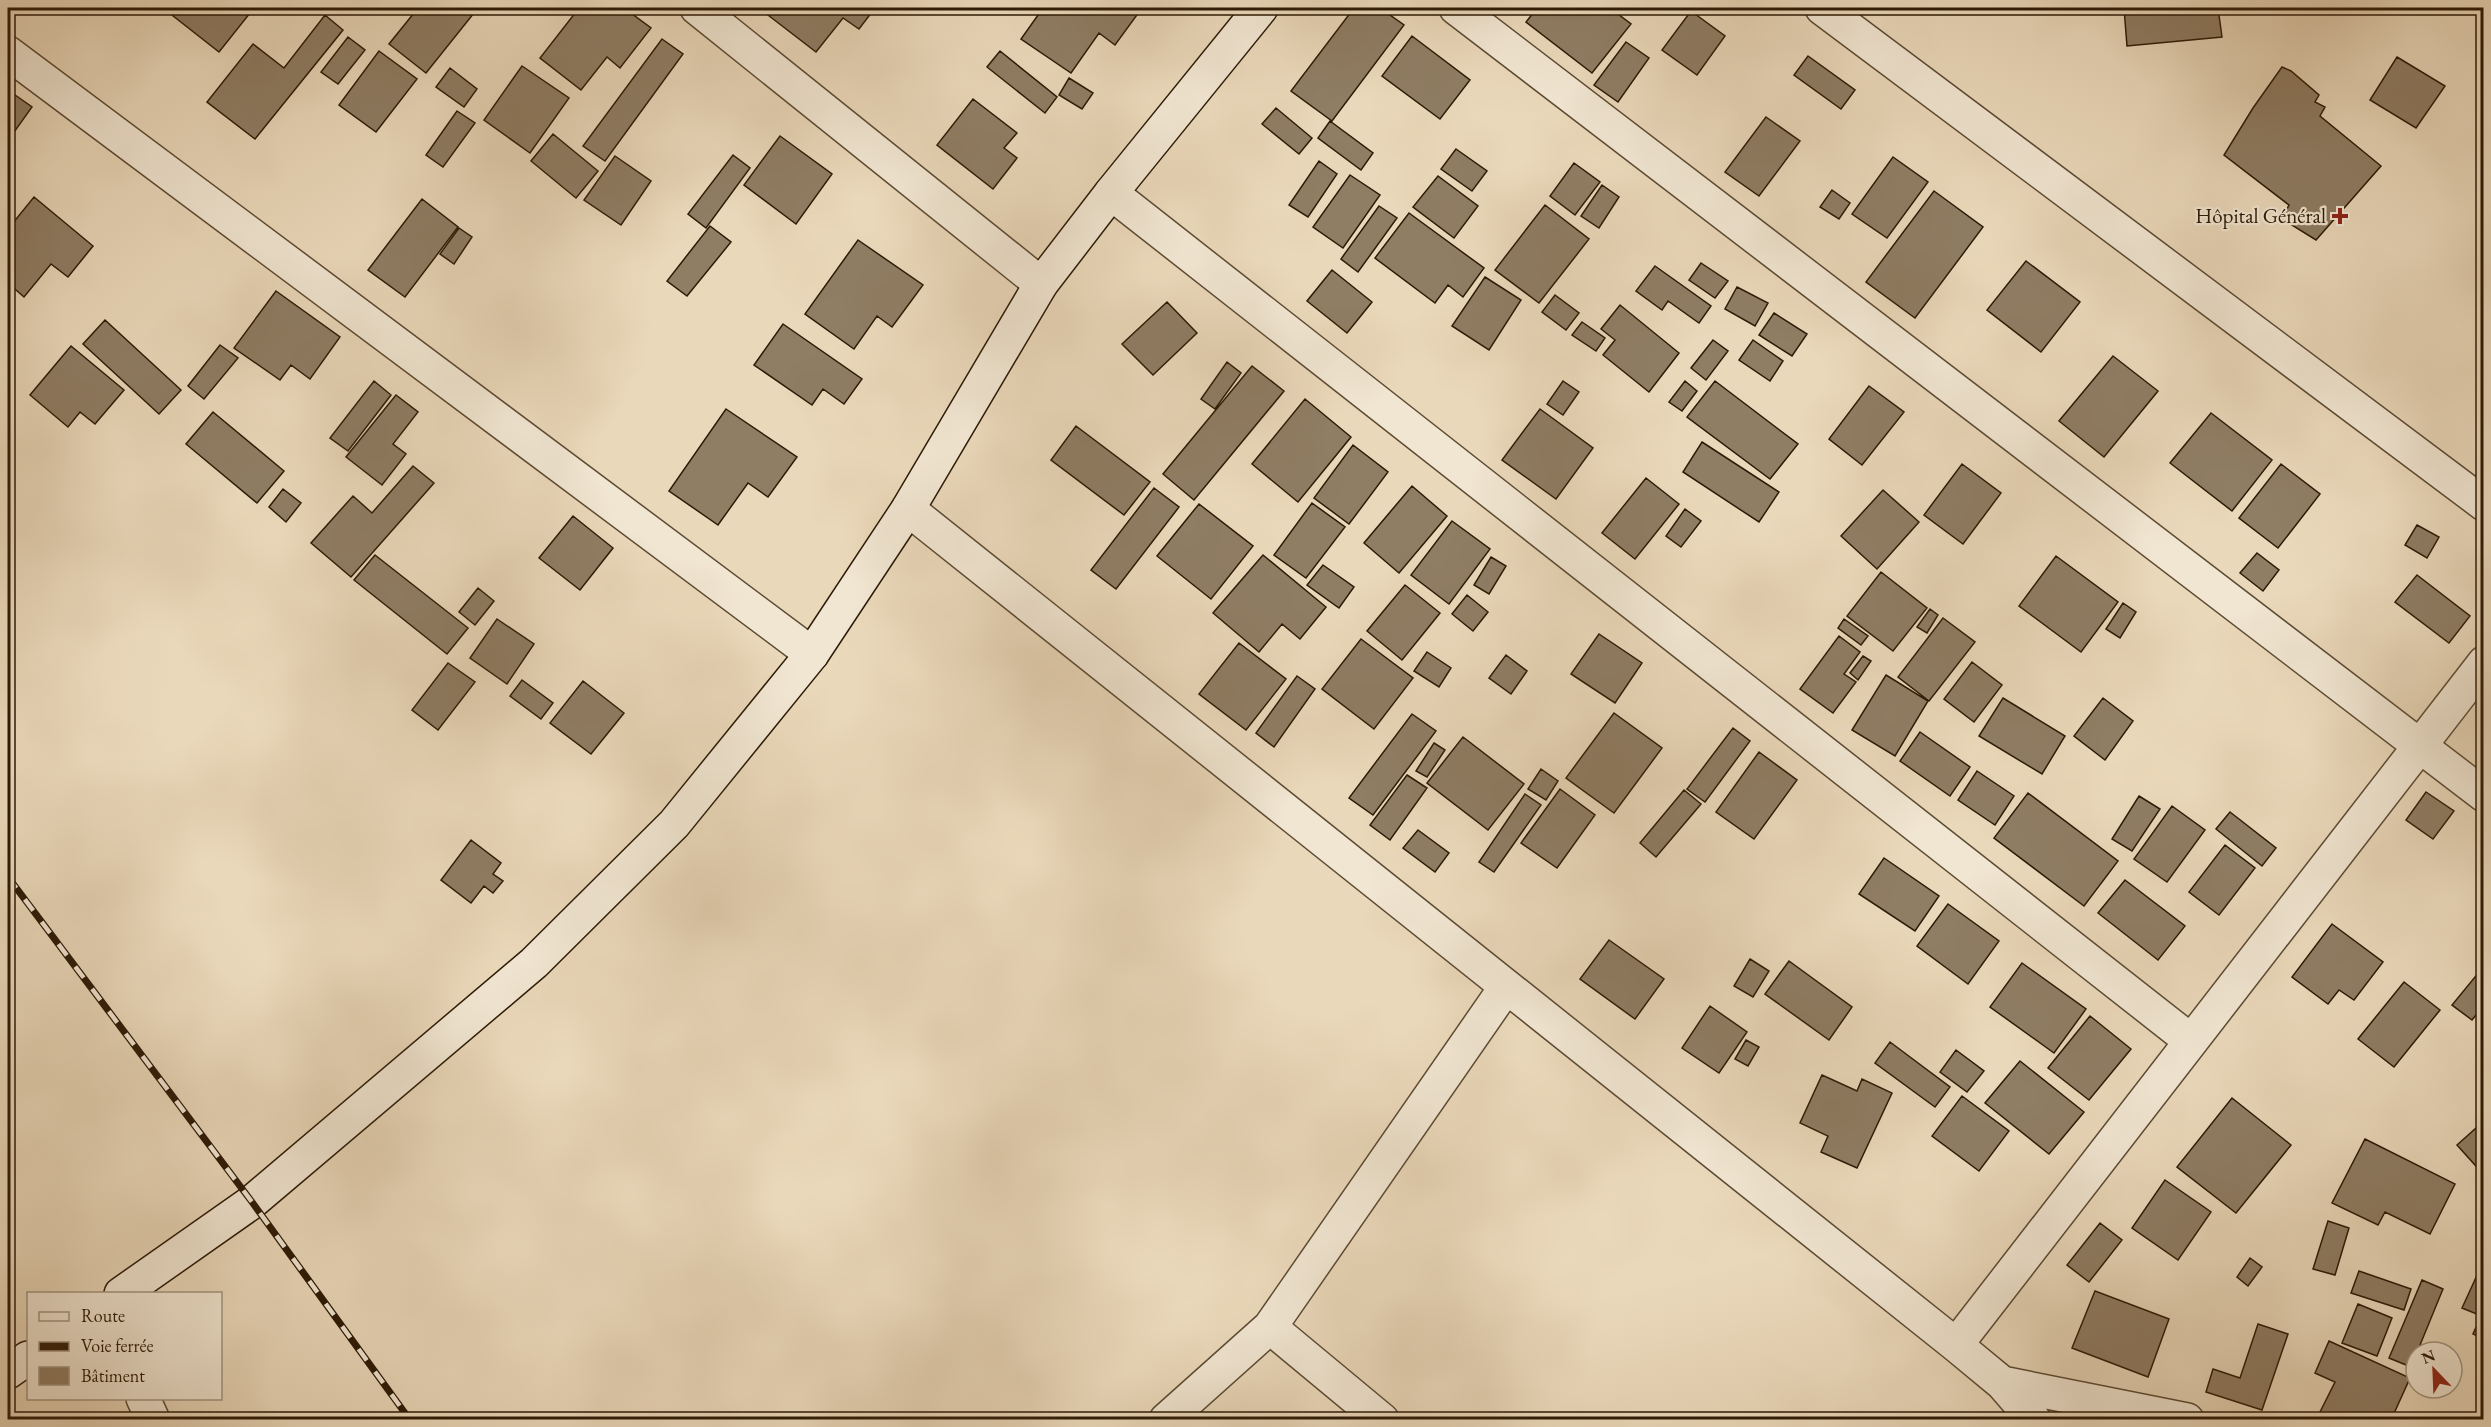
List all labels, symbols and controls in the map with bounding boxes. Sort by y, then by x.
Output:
place label: Hôpital Général [2195,202,2326,229]
marker: Hôpital Général [2331,207,2349,225]
legend [27,1292,222,1400]
text: Route [81,1304,125,1327]
text: Voie ferrée [81,1334,153,1357]
north arrow [2404,1340,2464,1400]
text: N [2418,1344,2438,1369]
text: Bâtiment [81,1364,145,1387]

